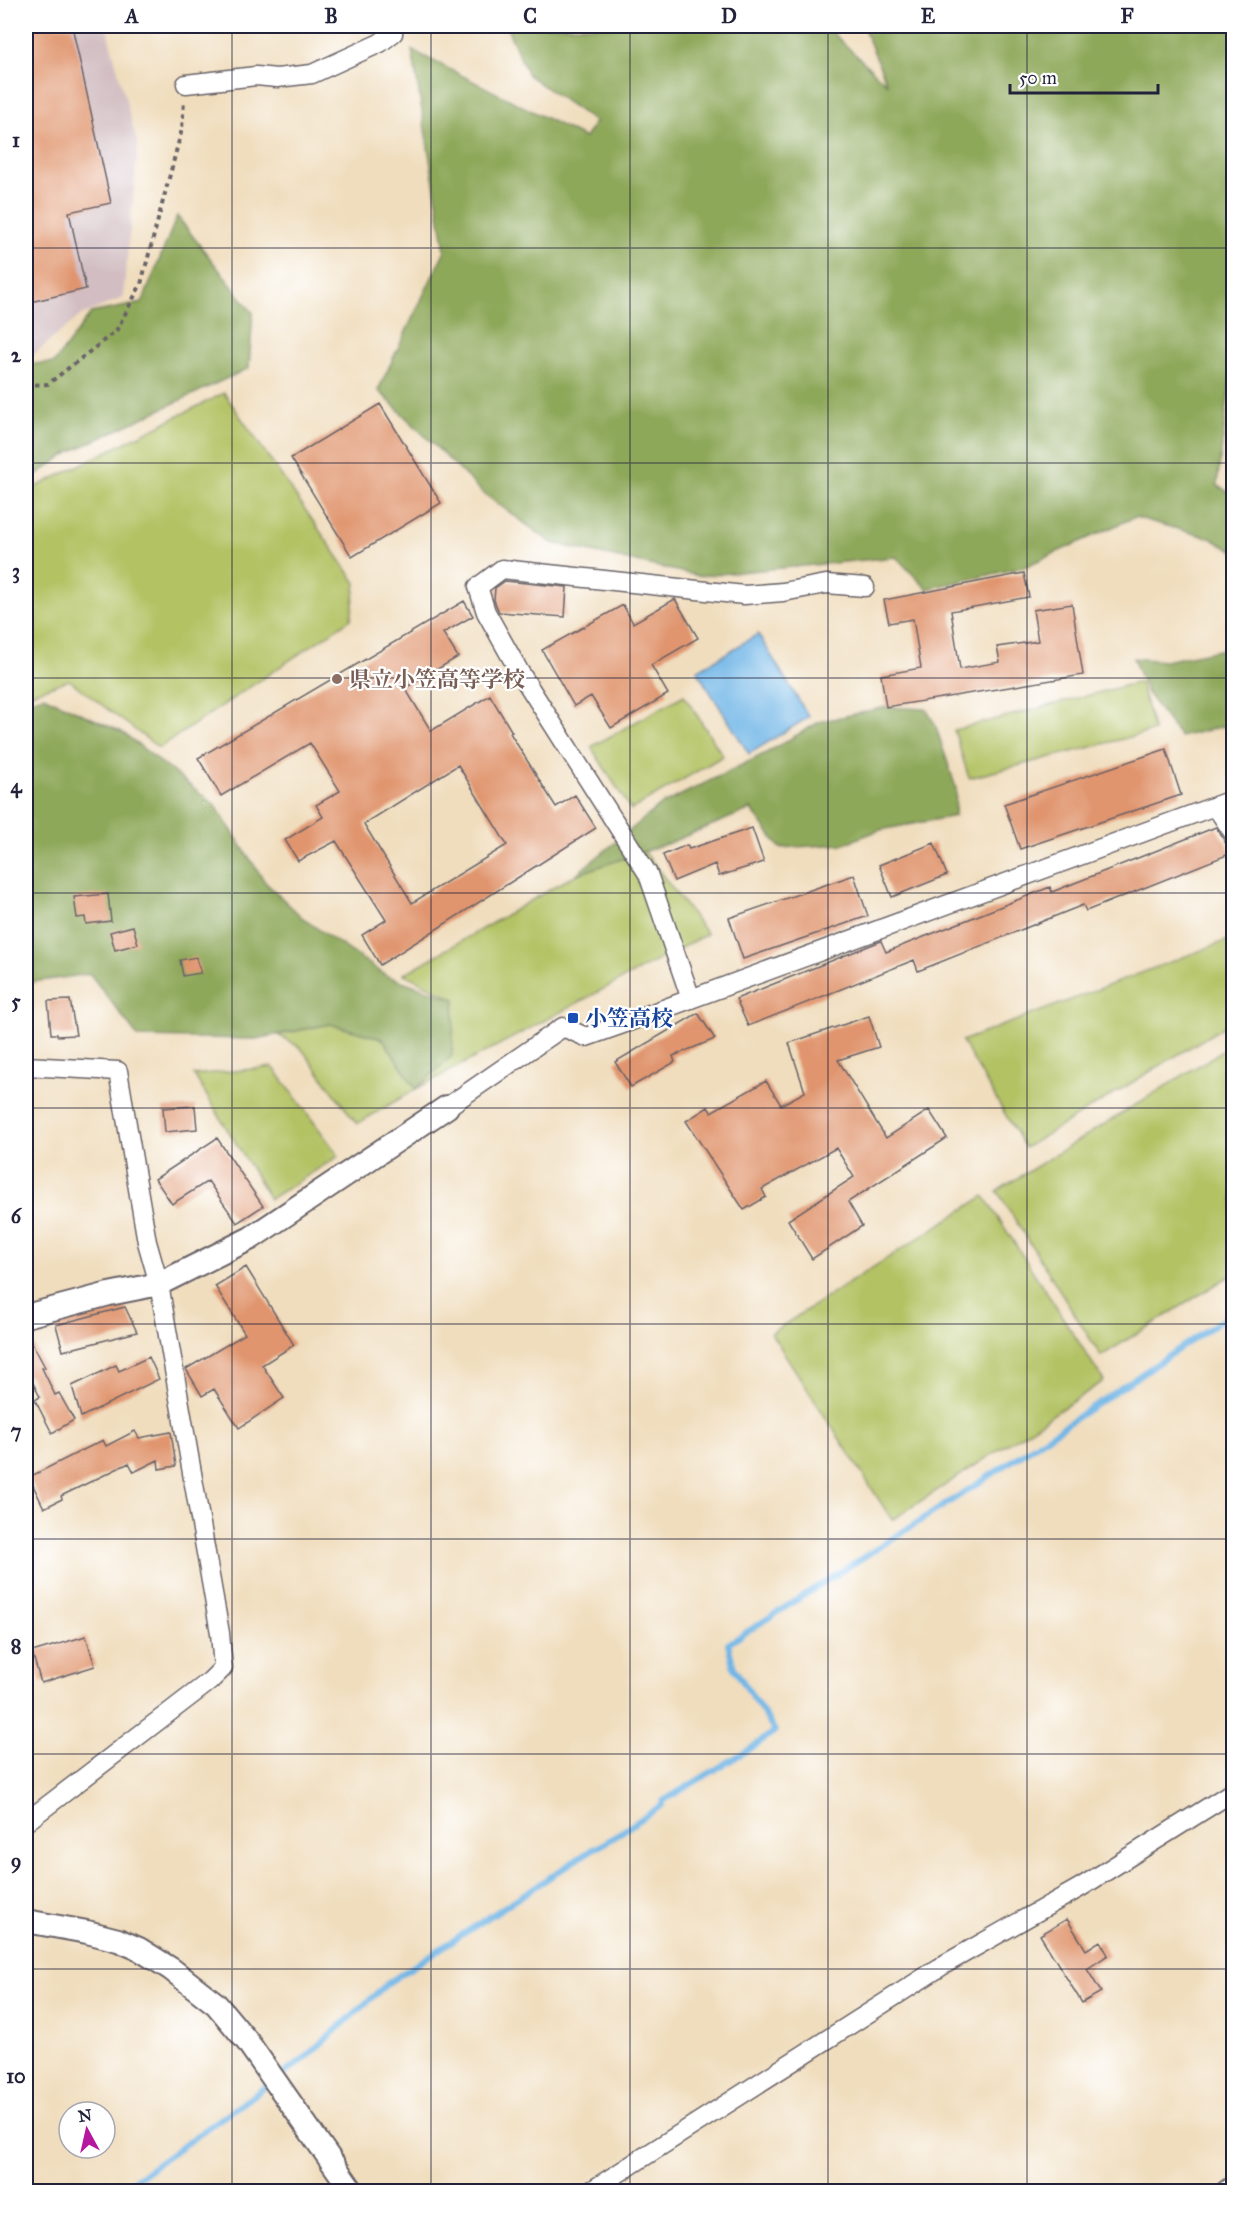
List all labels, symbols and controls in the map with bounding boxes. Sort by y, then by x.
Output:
text: A [123,4,139,28]
text: B [324,4,338,28]
text: C [523,4,537,28]
text: D [721,4,737,28]
text: E [921,4,936,28]
text: F [1120,4,1134,28]
scale bar [1010,57,1158,95]
text: 50 m [1019,67,1057,89]
text: 1 [12,128,20,152]
text: 2 [11,343,22,367]
text: 3 [12,559,20,584]
place label: 県立小笠高等学校 [349,666,525,693]
marker: 県立小笠高等学校 [330,672,344,686]
text: 4 [10,774,22,799]
text: 5 [11,989,21,1013]
place label: 小笠高校 [585,1005,673,1032]
marker: 小笠高校 [566,1011,580,1025]
text: 6 [11,1204,23,1228]
text: 7 [11,1419,22,1443]
text: 8 [11,1634,21,1658]
text: 9 [11,1849,21,1874]
text: 10 [6,2064,26,2088]
north arrow [57,2100,117,2160]
text: N [77,2105,93,2126]

